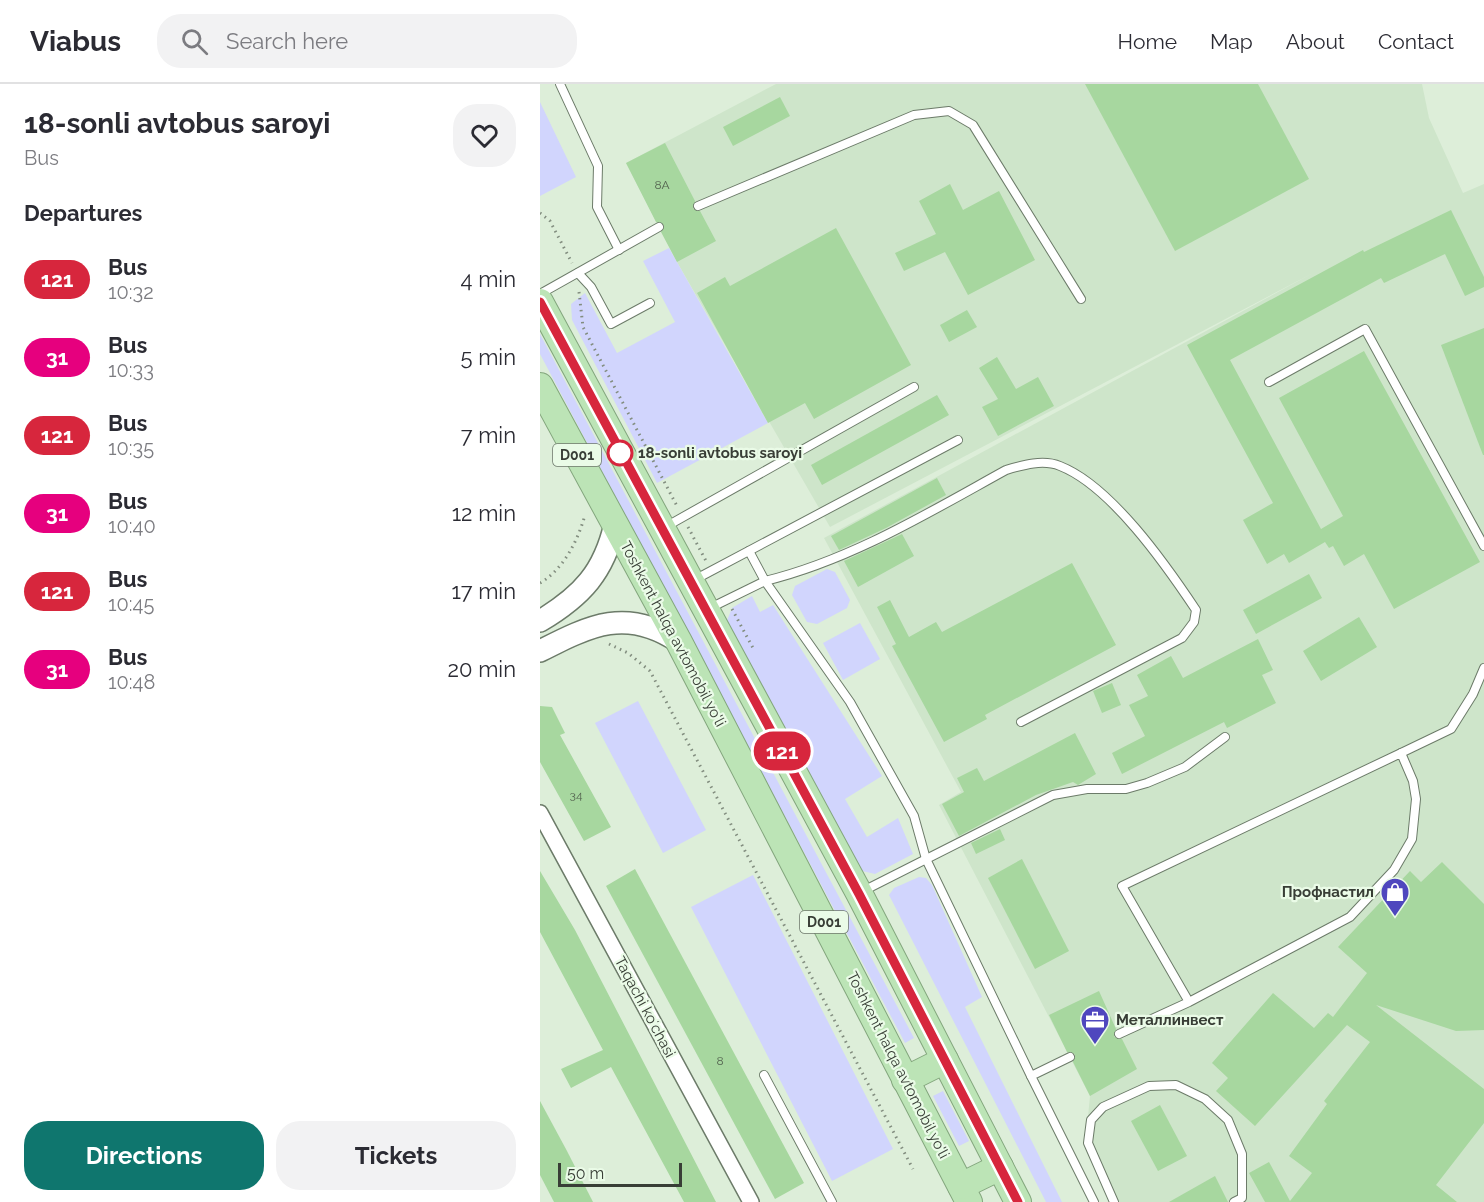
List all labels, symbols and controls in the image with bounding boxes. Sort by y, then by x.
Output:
search box [157,14,577,68]
text: Viabus [30,25,121,58]
icon: search [178,25,211,58]
text: Search here [226,28,348,54]
text: Home [1118,29,1177,54]
text: Map [1210,29,1253,54]
text: About [1286,29,1345,54]
text: Contact [1378,29,1454,54]
button: heart [453,104,516,167]
text: 18-sonli avtobus saroyi [24,107,330,140]
text: Bus [24,146,59,170]
house number: 8A [654,178,670,192]
text: Departures [24,200,142,226]
text: Bus [108,254,147,280]
text: 4 min [461,266,516,292]
text: 121 [41,267,73,292]
text: 10:32 [108,280,154,304]
text: Bus [108,332,147,358]
text: 5 min [461,344,516,370]
text: 31 [46,345,68,370]
text: 10:33 [108,358,154,382]
text: Bus [108,410,147,436]
text: 7 min [461,422,516,448]
text: 121 [41,423,73,448]
text: 10:35 [108,436,154,460]
marker: 18-sonli avtobus saroyi [607,440,633,466]
road number: D001 [553,444,601,466]
place label: 18-sonli avtobus saroyi [638,444,802,462]
text: Bus [108,488,147,514]
text: 12 min [452,500,516,526]
text: 31 [46,501,68,526]
text: 10:40 [108,514,156,538]
street label: Toshkent halqa avtomobil yo'li [616,538,730,730]
text: Bus [108,566,147,592]
text: 17 min [451,578,516,604]
text: 121 [41,579,73,604]
text: 10:45 [108,592,154,616]
text: Bus [108,644,147,670]
text: 20 min [448,656,516,682]
text: 31 [46,657,68,682]
text: 10:48 [108,670,155,694]
line badge: 121 [748,732,816,770]
text: 121 [766,739,798,764]
house number: 34 [570,788,583,802]
shop icon: Профнастил [1379,876,1411,918]
place label: Профнастил [1282,883,1374,901]
road number: D001 [800,911,848,933]
street label: Taqachi koʻchasi [611,953,679,1061]
street label: Toshkent halqa avtomobil yo'li [843,969,953,1161]
office icon: Металлинвест [1079,1004,1111,1046]
place label: Металлинвест [1116,1011,1224,1029]
house number: 8 [716,1054,724,1068]
button: Directions [24,1121,264,1190]
button: Tickets [276,1121,516,1190]
scale bar [558,1160,682,1188]
text: 50 m [567,1164,604,1183]

